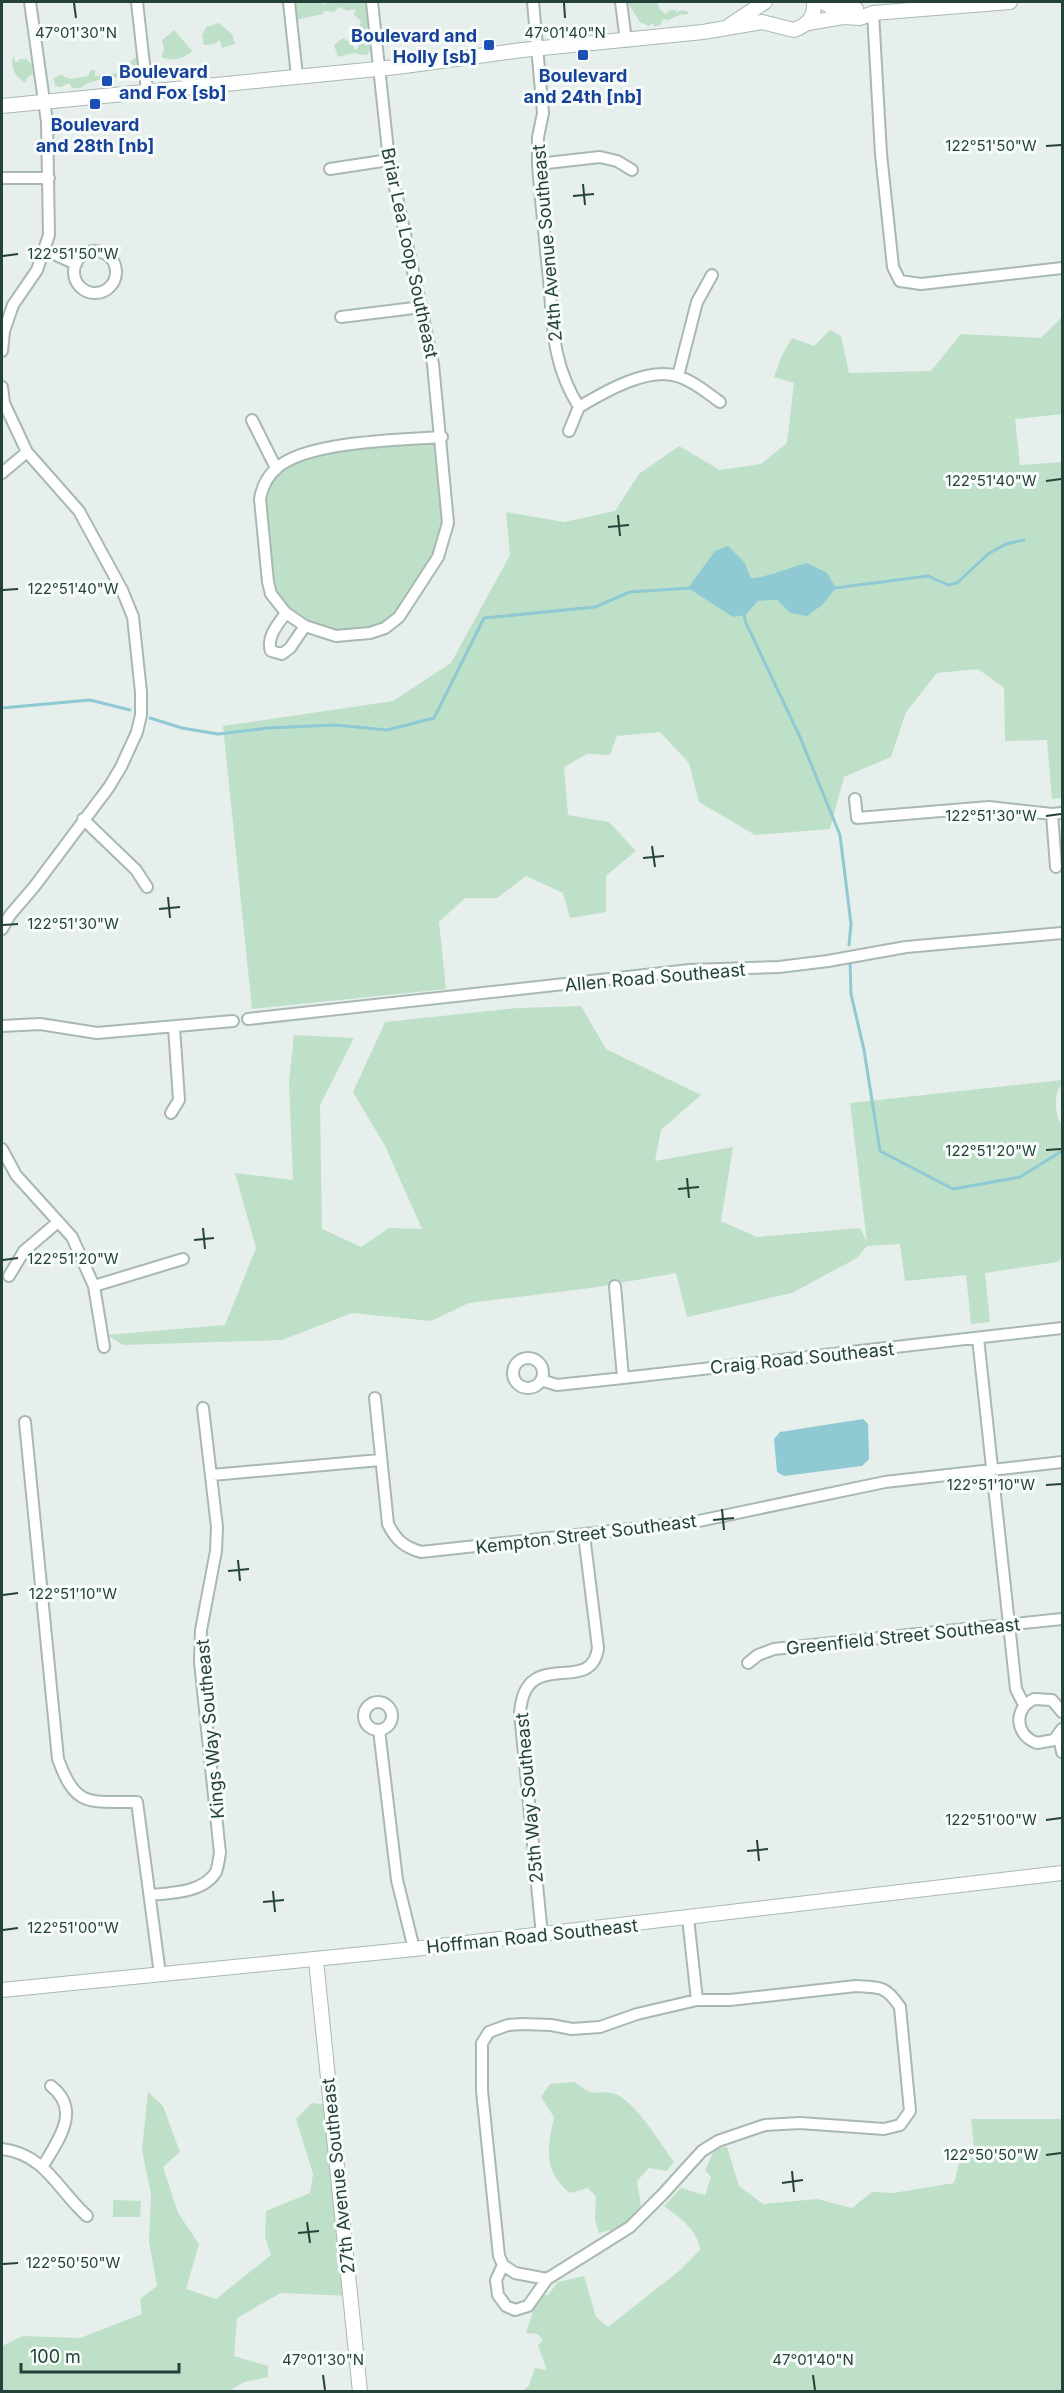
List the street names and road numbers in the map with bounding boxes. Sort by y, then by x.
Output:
street label: 24th Avenue Southeast [528,143,566,342]
street label: Briar Lea Loop Southeast [377,146,443,360]
street label: Allen Road Southeast [564,959,746,995]
street label: Craig Road Southeast [709,1338,895,1378]
street label: Kempton Street Southeast [474,1510,698,1558]
street label: Greenfield Street Southeast [785,1613,1021,1659]
street label: Kings Way Southeast [192,1638,228,1820]
street label: 25th Way Southeast [511,1712,547,1884]
street label: Hoffman Road Southeast [425,1914,639,1958]
street label: 27th Avenue Southeast [317,2077,359,2275]

